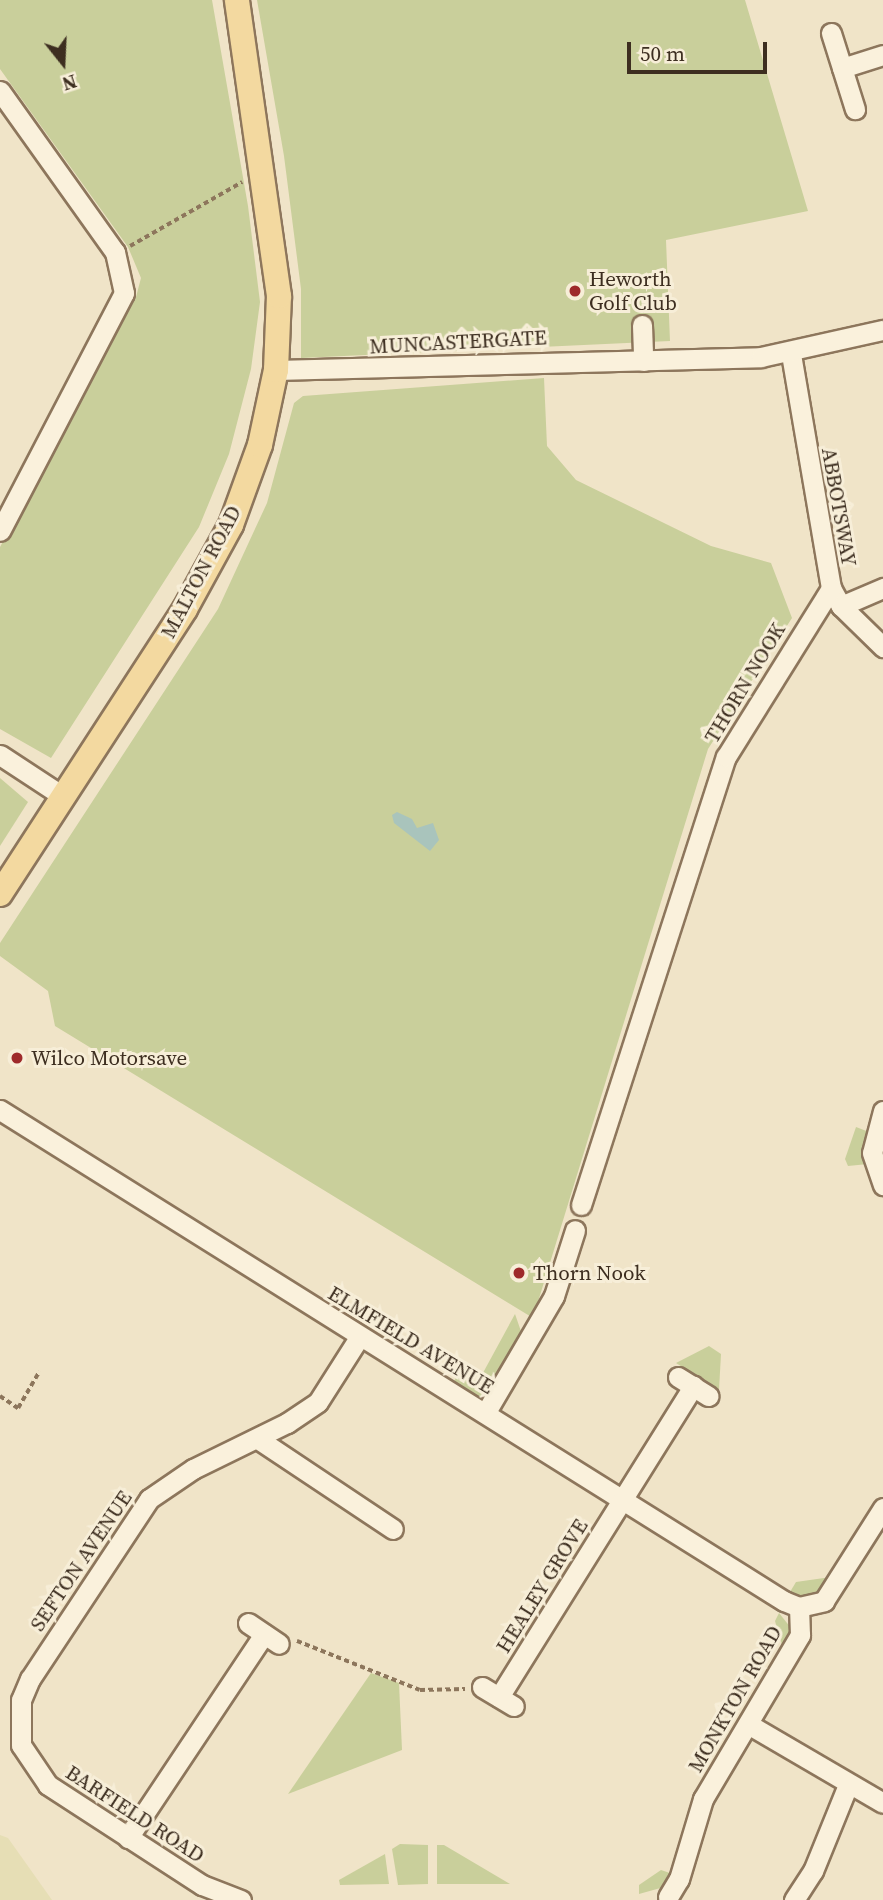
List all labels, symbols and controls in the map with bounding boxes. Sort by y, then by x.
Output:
north arrow [28,28,98,98]
scale bar [631,28,771,72]
text: 50 m [640,39,685,68]
text: N [59,68,80,97]
place label: Heworth Golf Club [589,266,677,316]
marker: Heworth Golf Club [567,283,583,299]
street label: MUNCASTERGATE [369,325,547,359]
street label: ABBOTSWAY [816,446,862,568]
street label: MALTON ROAD [155,501,247,643]
street label: THORN NOOK [699,618,791,748]
place label: Wilco Motorsave [31,1045,187,1071]
marker: Wilco Motorsave [9,1050,25,1066]
place label: Thorn Nook [533,1260,646,1286]
marker: Thorn Nook [511,1265,527,1281]
street label: ELMFIELD AVENUE [323,1280,499,1400]
street label: SEFTON AVENUE [25,1486,137,1636]
street label: HEALEY GROVE [491,1514,593,1658]
street label: MONKTON ROAD [683,1621,787,1777]
street label: BARFIELD ROAD [61,1760,209,1868]

